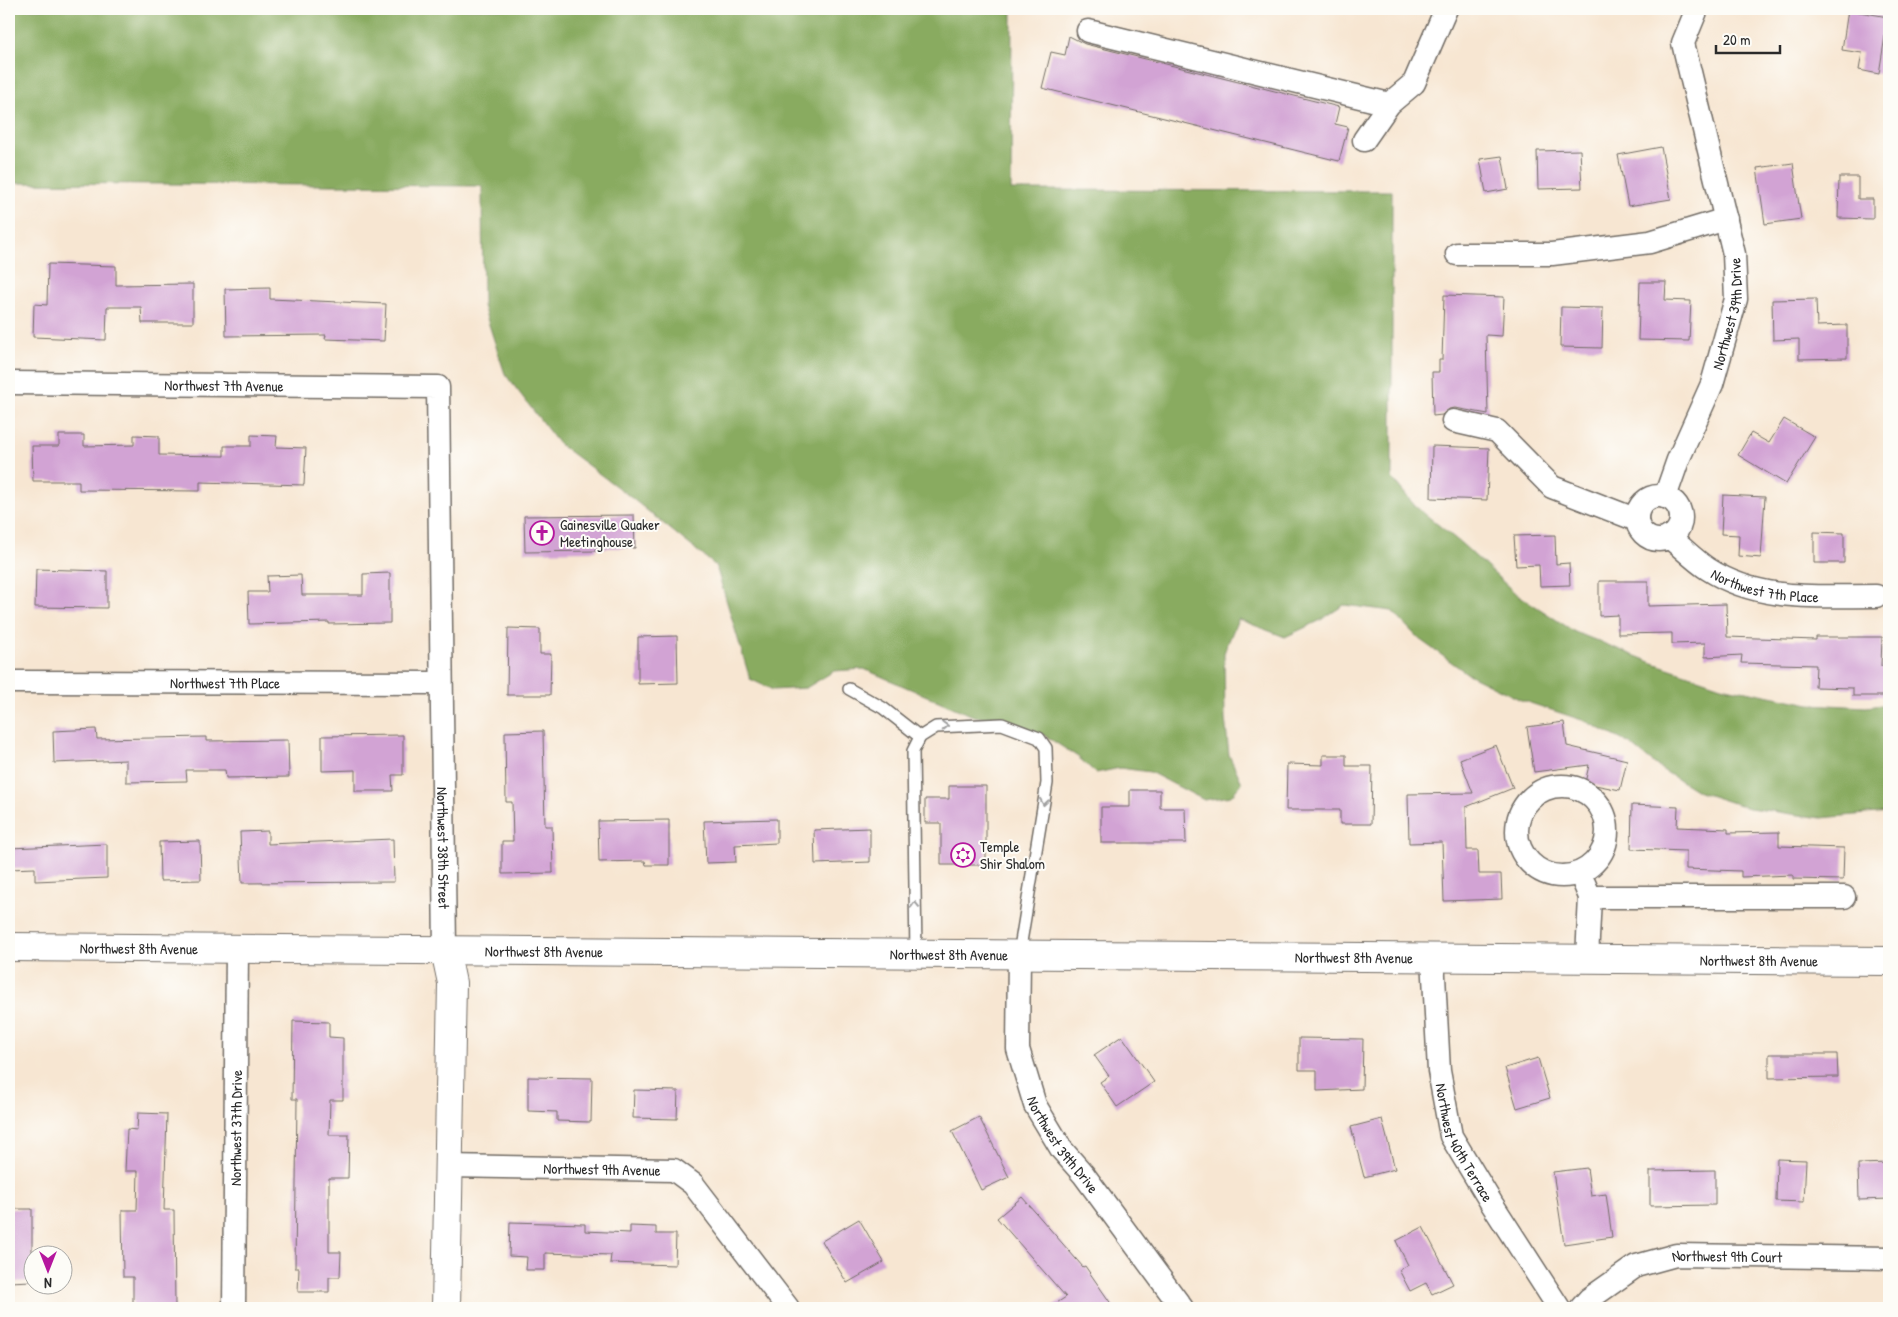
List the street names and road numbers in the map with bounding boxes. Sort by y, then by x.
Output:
street label: Northwest 39th Drive [1706,257,1747,372]
street label: Northwest 7th Avenue [164,374,284,396]
street label: Northwest 7th Place [1708,563,1819,607]
street label: Northwest 7th Place [170,672,280,693]
street label: Northwest 38th Street [432,787,455,910]
street label: Northwest 8th Avenue [80,937,198,959]
street label: Northwest 8th Avenue [485,940,603,962]
street label: Northwest 8th Avenue [890,943,1008,965]
street label: Northwest 8th Avenue [1295,946,1413,968]
street label: Northwest 8th Avenue [1700,949,1818,971]
street label: Northwest 37th Drive [225,1070,246,1186]
street label: Northwest 40th Terrace [1431,1082,1499,1206]
street label: Northwest 39th Drive [1022,1094,1104,1197]
street label: Northwest 9th Avenue [543,1157,661,1180]
street label: Northwest 9th Court [1669,1244,1783,1267]

